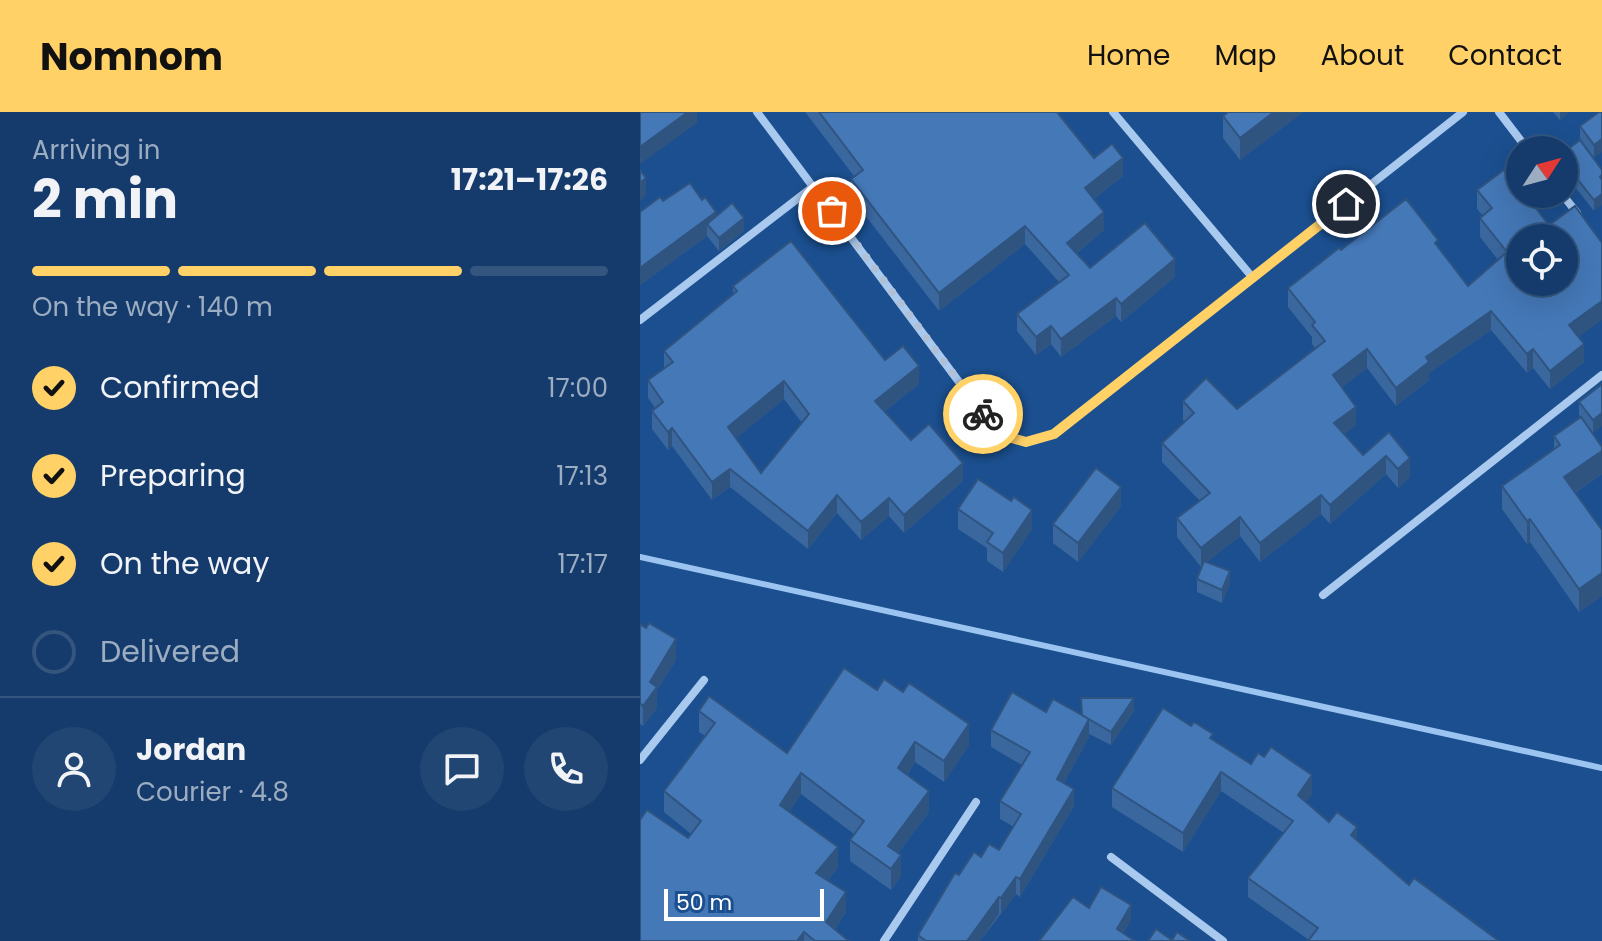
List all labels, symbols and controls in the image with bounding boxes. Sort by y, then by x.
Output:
text: Nomnom [40,30,223,83]
text: Home [1087,36,1170,75]
text: Map [1214,36,1276,75]
text: About [1320,36,1404,75]
text: Contact [1448,36,1562,75]
text: Arriving in [32,132,161,168]
north arrow [1506,136,1578,208]
map controls [1506,136,1578,296]
text: 17:21–17:26 [451,158,608,201]
text: 2 min [32,163,178,236]
pin [1312,170,1380,238]
pin [798,177,866,245]
icon: home [1324,182,1368,226]
icon: bag [810,189,854,233]
button: locate [1506,224,1578,296]
text: On the way · 140 m [32,289,273,325]
icon: check [32,366,76,410]
text: Confirmed [100,366,260,409]
text: 17:00 [547,370,608,406]
courier [943,374,1023,454]
icon: bike [961,392,1005,436]
icon: check [32,454,76,498]
text: Preparing [100,454,246,497]
text: 17:13 [556,458,608,494]
icon: check [32,542,76,586]
text: On the way [100,542,269,585]
text: 17:17 [557,546,608,582]
text: Delivered [100,630,240,673]
button: person [32,727,116,811]
button: chat [420,727,504,811]
button: phone [524,727,608,811]
text: Jordan [136,728,246,771]
text: Courier · 4.8 [136,774,289,810]
scale bar [664,885,824,921]
text: 50 m [676,887,732,918]

